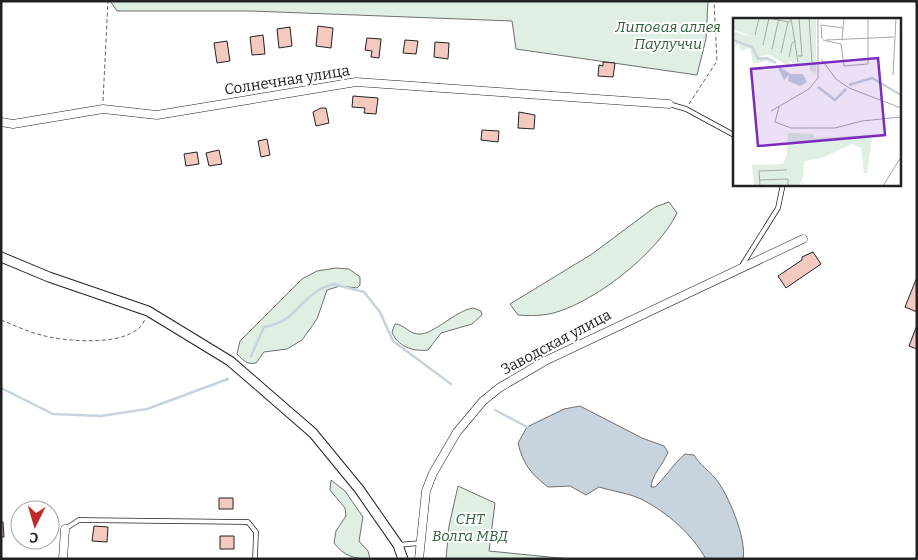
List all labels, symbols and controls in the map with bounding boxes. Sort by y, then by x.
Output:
park label: Липовая аллея Паулуччи [614,18,721,53]
inset map [733,18,900,185]
street label: Солнечная улица [223,61,351,99]
street label: Заводская улица [498,305,614,379]
north arrow [10,500,60,550]
park label: СНТ Волга МВД [432,510,509,545]
text: С [29,529,39,546]

